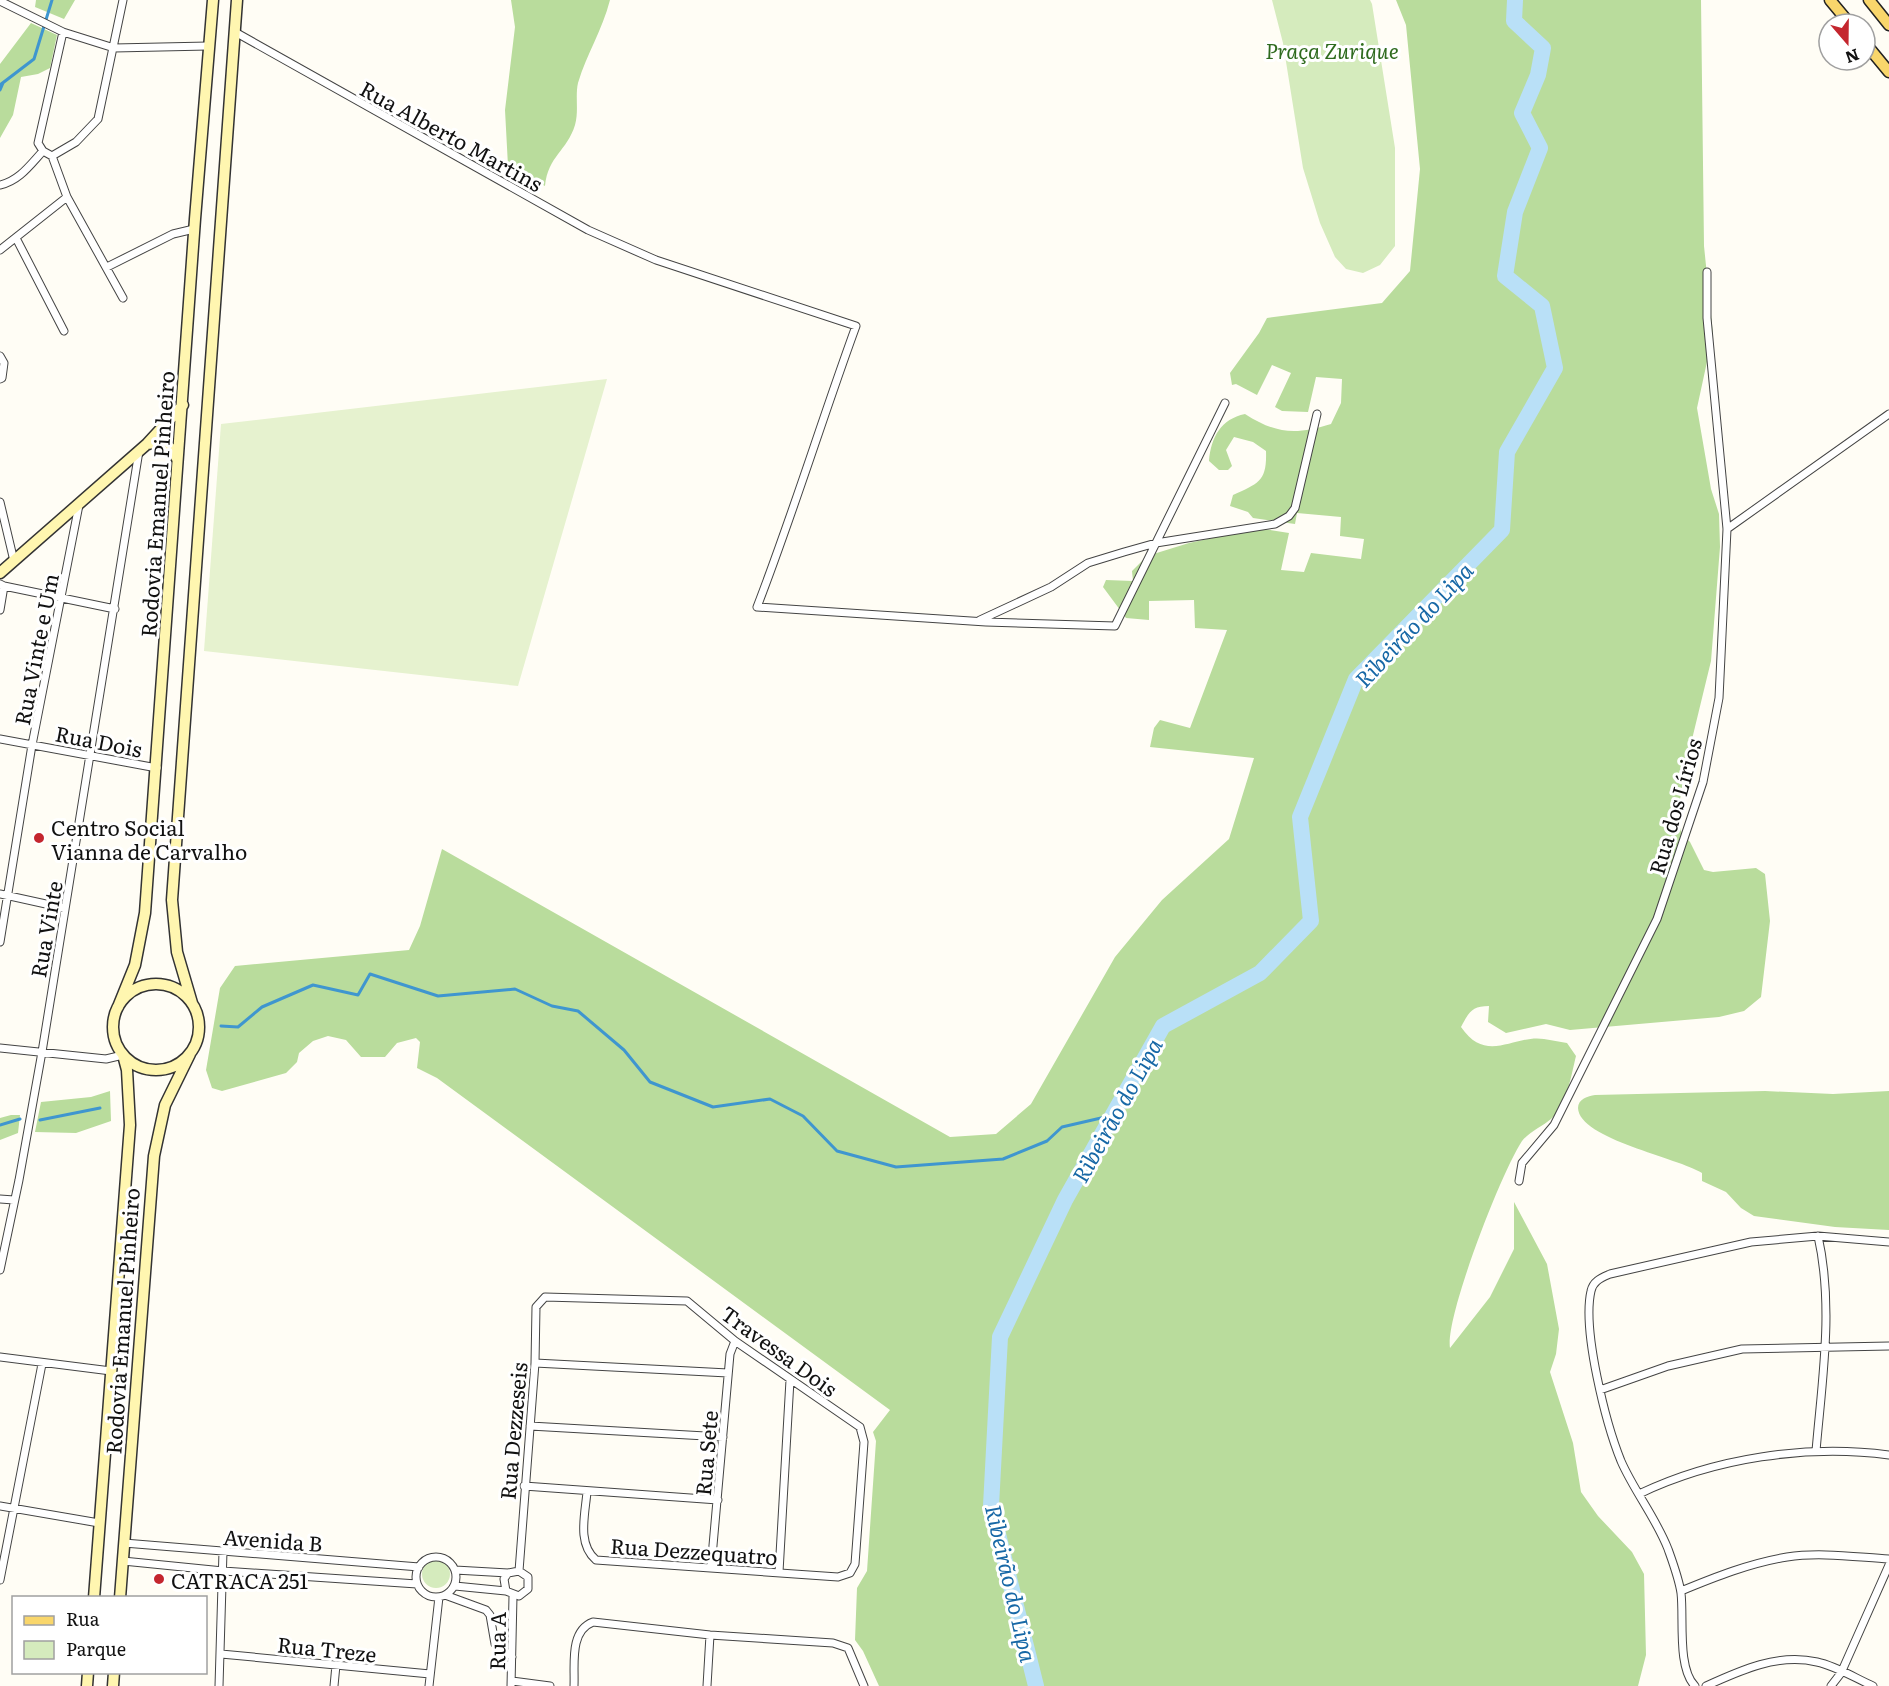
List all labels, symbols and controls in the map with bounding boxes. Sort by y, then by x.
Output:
north arrow [1817,12,1877,72]
park label: Praça Zurique [1265,34,1399,65]
text: N [1842,43,1863,71]
street label: Rua Alberto Martins [355,72,549,198]
street label: Rodovia Emanuel Pinheiro [131,370,181,638]
water label: Ribeirão do Lipa [1346,554,1480,694]
street label: Rua Vinte e Um [5,570,65,728]
street label: Rua Dois [53,716,145,764]
street label: Rua dos Lírios [1640,734,1708,878]
place label: Centro Social Vianna de Carvalho [51,811,247,866]
marker: Centro Social Vianna de Carvalho [32,831,46,845]
street label: Rua Vinte [21,878,69,980]
water label: Ribeirão do Lipa [1063,1031,1170,1188]
street label: Rodovia Emanuel Pinheiro [96,1187,146,1455]
street label: Travessa Dois [715,1297,845,1403]
street label: Rua Dezzeseis [491,1361,533,1501]
street label: Rua Sete [686,1409,724,1497]
water label: Ribeirão do Lipa [978,1501,1046,1665]
street label: Avenida B [222,1520,324,1558]
street label: Rua Dezzequatro [609,1529,779,1571]
place label: CATRACA 251 [171,1564,309,1595]
marker: CATRACA 251 [152,1572,166,1586]
legend [12,1596,207,1674]
text: Rua [66,1605,100,1632]
street label: Rua A [480,1611,512,1671]
street label: Rua Treze [276,1627,378,1669]
text: Parque [66,1635,126,1662]

